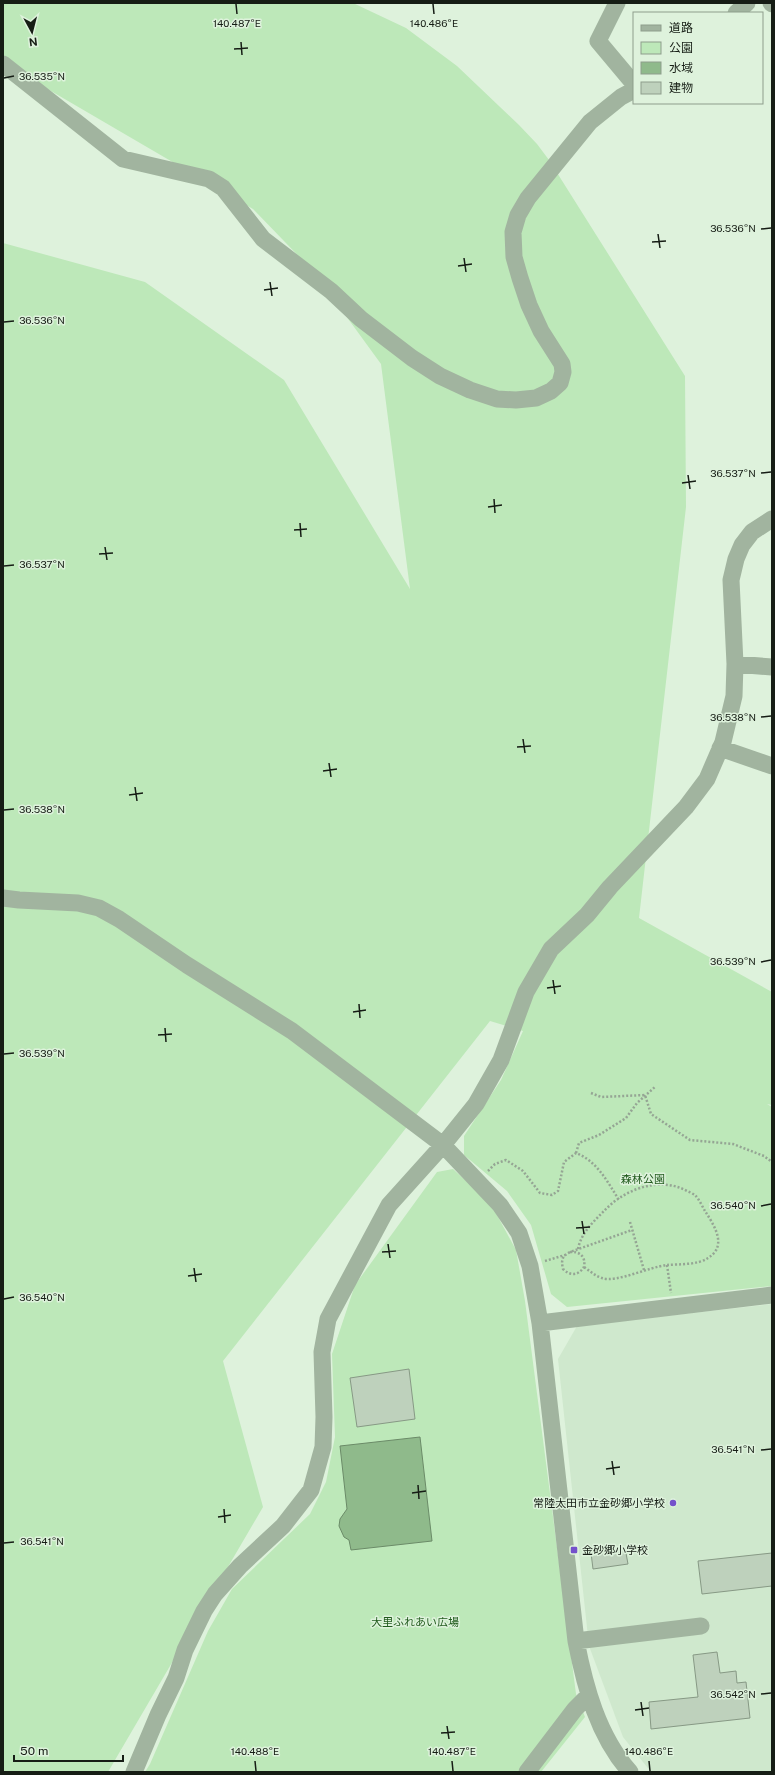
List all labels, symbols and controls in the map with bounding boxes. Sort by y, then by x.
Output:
north arrow [12,12,52,52]
legend [633,12,763,104]
text: 140.487°E [213,17,261,29]
text: 140.486°E [410,17,458,29]
text: 道路 [669,21,693,35]
text: N [28,35,38,48]
text: 公園 [669,41,693,55]
text: 水域 [669,61,693,75]
text: 36.535°N [19,70,65,82]
text: 建物 [669,81,693,95]
text: 36.536°N [710,222,756,234]
text: 36.536°N [19,314,65,326]
text: 36.537°N [710,467,756,479]
text: 36.537°N [19,558,65,570]
text: 36.538°N [710,711,756,723]
text: 36.538°N [19,803,65,815]
text: 36.539°N [710,955,756,967]
text: 36.539°N [19,1047,65,1059]
park label: 森林公園 [621,1173,665,1185]
text: 36.540°N [710,1199,756,1211]
text: 36.540°N [19,1291,65,1303]
text: 36.541°N [711,1443,755,1455]
place label: 常陸太田市立金砂郷小学校 [533,1497,665,1509]
marker: 常陸太田市立金砂郷小学校 [668,1498,678,1508]
text: 36.541°N [20,1535,64,1547]
place label: 金砂郷小学校 [582,1544,648,1556]
marker: 金砂郷小学校 [569,1545,579,1555]
park label: 大里ふれあい広場 [371,1616,459,1628]
text: 36.542°N [710,1688,756,1700]
scale bar [14,1737,123,1763]
text: 50 m [20,1744,48,1758]
text: 140.488°E [231,1745,279,1757]
text: 140.487°E [428,1745,476,1757]
text: 140.486°E [625,1745,673,1757]

